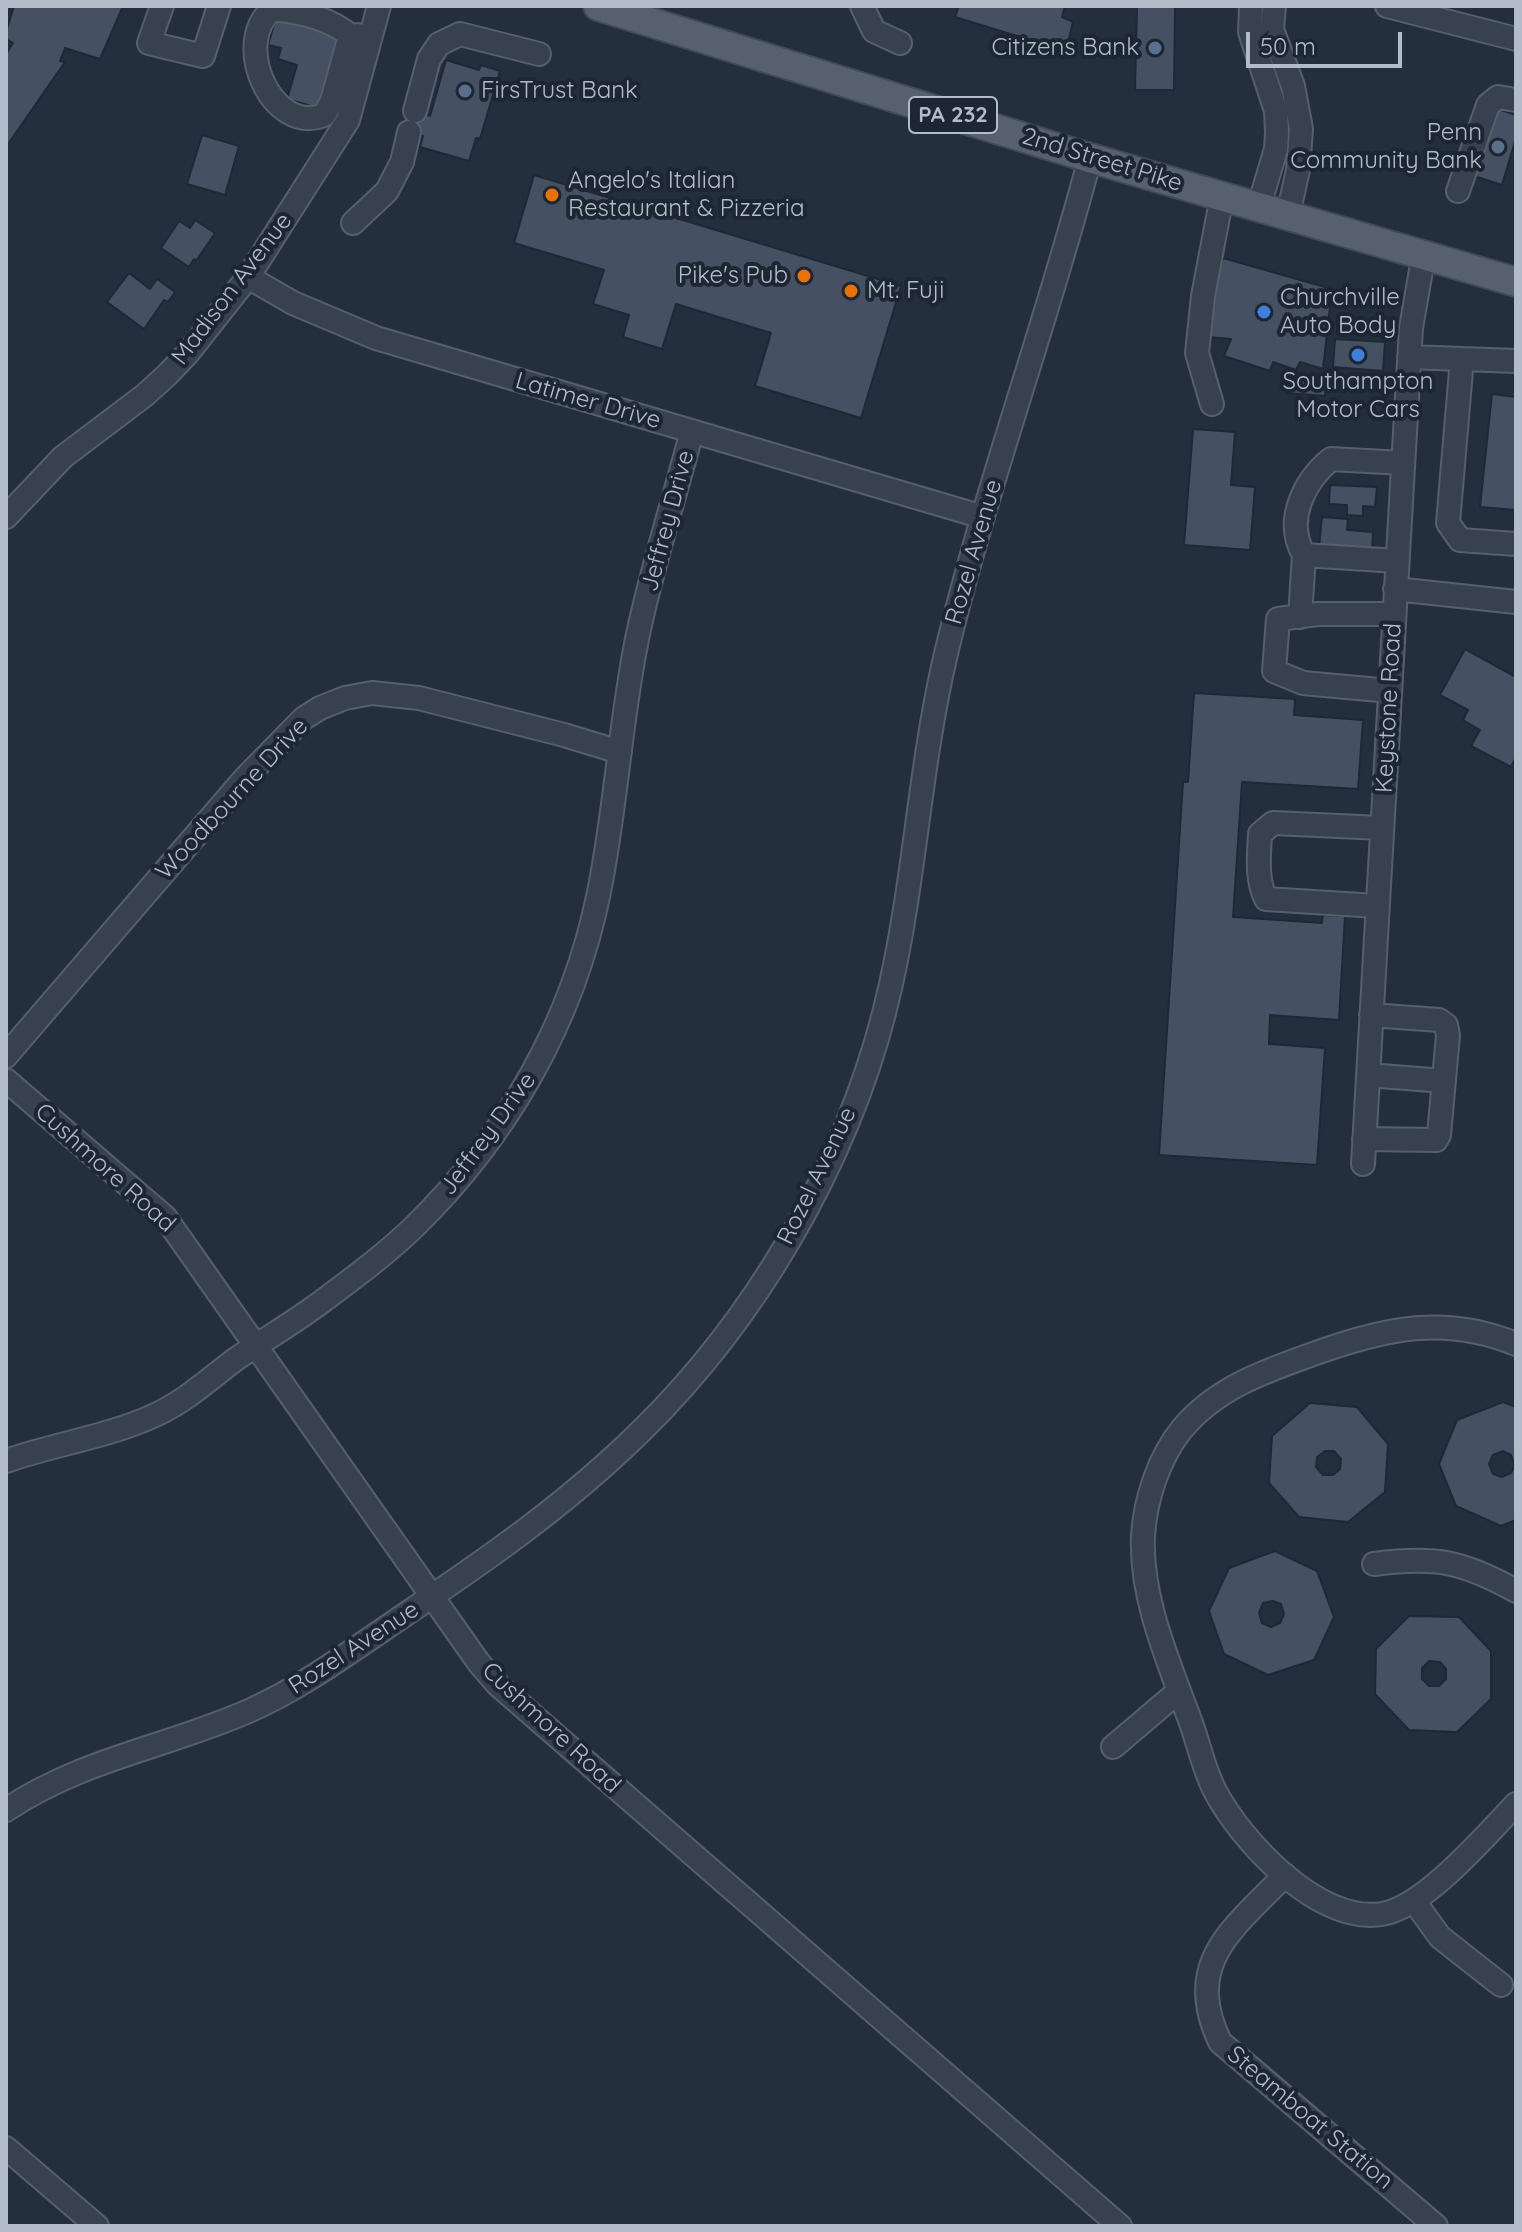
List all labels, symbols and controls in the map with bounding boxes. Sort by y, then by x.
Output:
scale bar [1250,16,1406,66]
text: 50 m [1260,31,1316,61]
place label: Citizens Bank [992,34,1139,62]
marker: Citizens Bank [1146,39,1164,57]
place label: FirsTrust Bank [481,77,638,105]
marker: FirsTrust Bank [456,82,474,100]
road number: PA 232 [909,97,997,133]
place label: Penn Community Bank [1290,119,1482,175]
street label: 2nd Street Pike [1019,122,1185,198]
marker: Penn Community Bank [1489,138,1507,156]
place label: Angelo's Italian Restaurant & Pizzeria [568,167,804,223]
marker: Angelo's Italian Restaurant & Pizzeria [543,186,561,204]
street label: Madison Avenue [166,208,298,370]
place label: Pike's Pub [678,262,788,290]
marker: Pike's Pub [795,267,813,285]
place label: Mt. Fuji [867,277,944,305]
marker: Mt. Fuji [842,282,860,300]
place label: Churchville Auto Body [1280,284,1400,340]
marker: Churchville Auto Body [1255,303,1273,321]
marker: Southampton Motor Cars [1349,346,1367,364]
street label: Latimer Drive [512,367,664,435]
place label: Southampton Motor Cars [1283,368,1433,424]
street label: Jeffrey Drive [635,447,701,595]
street label: Rozel Avenue [940,476,1008,628]
street label: Keystone Road [1370,622,1408,794]
street label: Woodbourne Drive [150,712,314,886]
street label: Jeffrey Drive [434,1067,542,1201]
street label: Cushmore Road [29,1097,181,1239]
street label: Rozel Avenue [771,1103,863,1249]
street label: Rozel Avenue [284,1595,424,1701]
street label: Cushmore Road [476,1656,626,1800]
street label: Steamboat Station [1221,2040,1399,2196]

